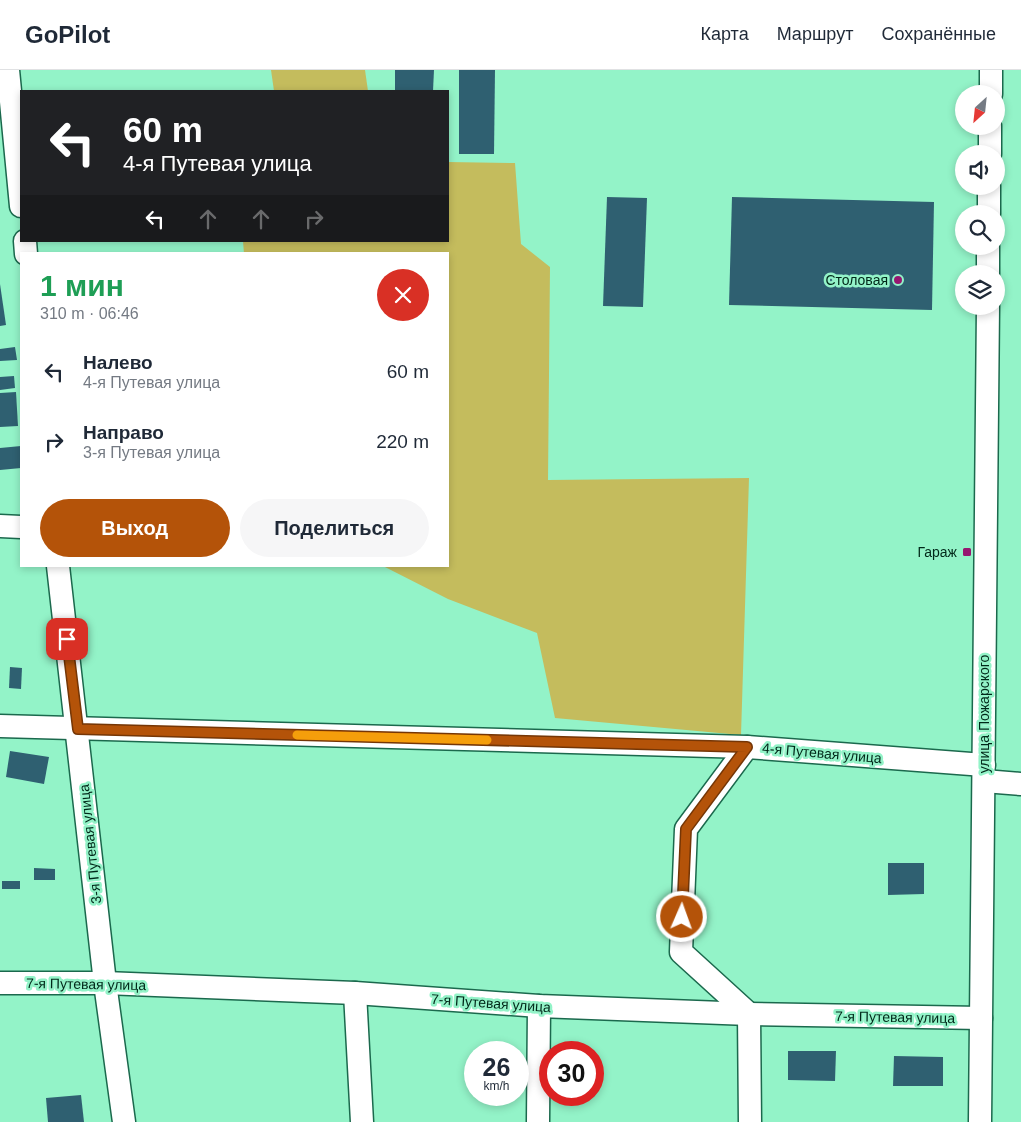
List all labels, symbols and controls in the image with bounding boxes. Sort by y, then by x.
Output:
text: GoPilot [25,21,110,48]
text: Карта [701,24,749,44]
text: Маршрут [777,24,853,44]
text: Сохранённые [881,24,996,44]
north arrow [955,85,1005,135]
map controls [955,85,1005,315]
icon: left [40,110,105,175]
text: 60 m [123,110,203,149]
button: sound [955,145,1005,195]
text: 4-я Путевая улица [123,151,312,176]
icon: left [141,205,169,233]
icon: ahead [194,205,222,233]
icon: ahead [247,205,275,233]
icon: right [300,205,328,233]
button: search [955,205,1005,255]
button: layers [955,265,1005,315]
text: 1 мин [40,269,124,302]
button: close [377,269,429,321]
place label: Столовая [825,272,888,288]
marker: Столовая [892,274,904,286]
text: 310 m · 06:46 [40,305,139,322]
text: Налево [83,352,153,373]
icon: left [40,358,68,386]
text: 60 m [387,361,429,382]
text: 4-я Путевая улица [83,374,220,391]
text: Направо [83,422,164,443]
icon: right [40,428,68,456]
text: 220 m [376,431,429,452]
text: 3-я Путевая улица [83,444,220,461]
button: Выход [40,499,230,557]
button: Поделиться [240,499,429,557]
place label: Гараж [917,544,958,560]
marker: Гараж [961,546,973,558]
pin [46,618,88,660]
icon: arrive [53,625,81,653]
street label: улица Пожарского [976,654,992,773]
street label: 4-я Путевая улица [762,740,883,766]
street label: 3-я Путевая улица [76,783,104,905]
position arrow [655,890,707,942]
street label: 7-я Путевая улица [26,975,146,993]
street label: 7-я Путевая улица [431,991,552,1015]
street label: 7-я Путевая улица [835,1008,955,1026]
speed limit sign: 30 [539,1041,604,1106]
text: 26 [483,1053,510,1081]
text: km/h [483,1079,510,1093]

